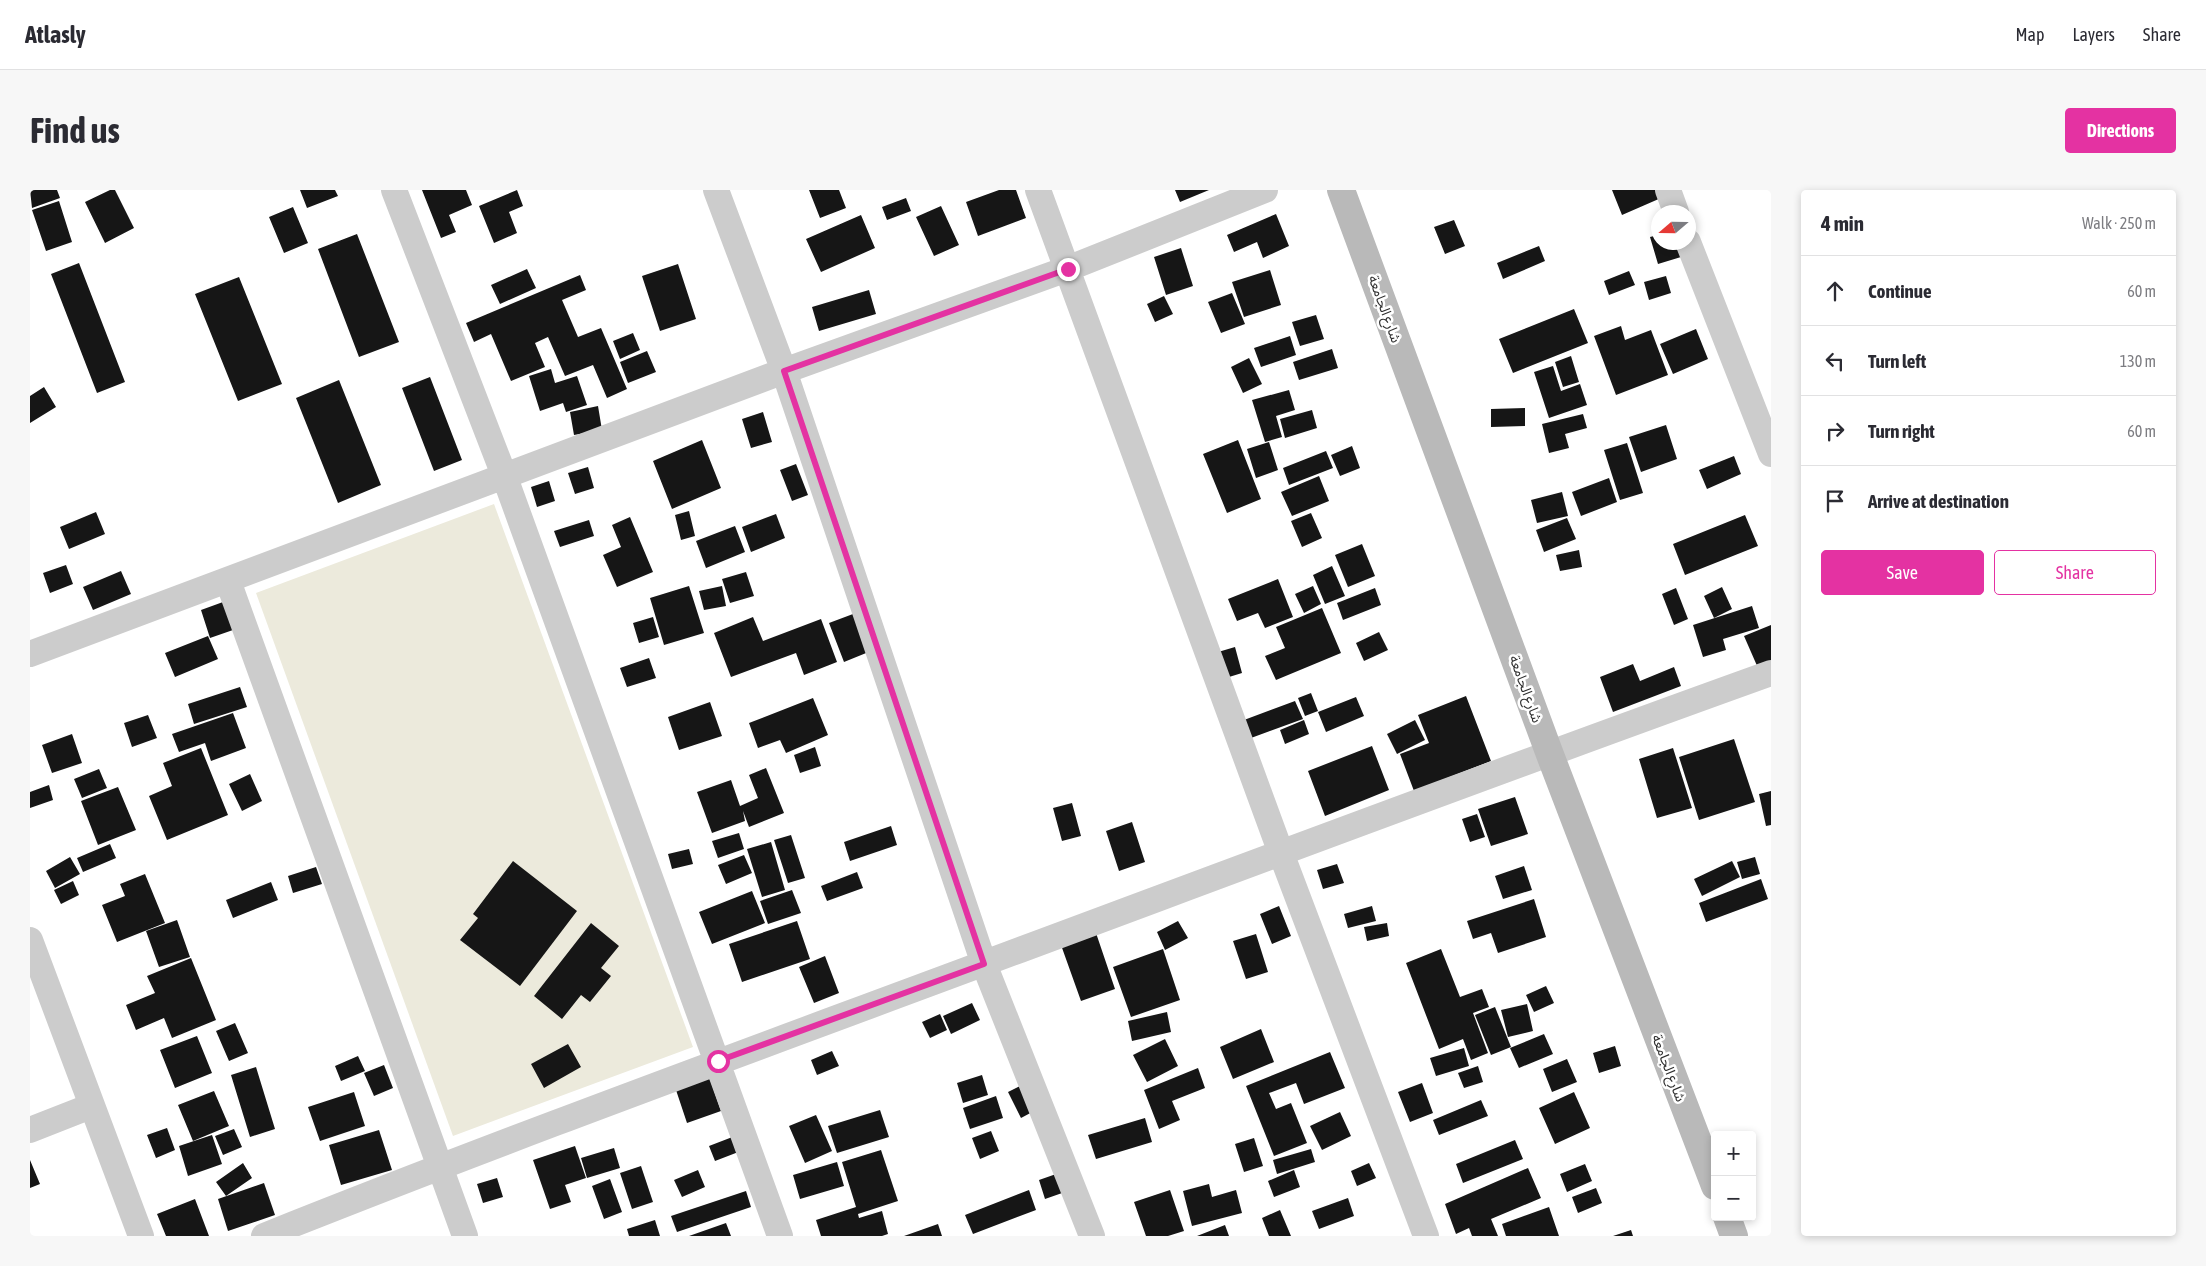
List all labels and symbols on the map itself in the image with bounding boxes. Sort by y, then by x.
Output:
north arrow [1651,205,1696,250]
route end [1057,258,1080,281]
street label: شارع الجامعة [1363,273,1405,346]
street label: شارع الجامعة [1504,653,1546,726]
street label: شارع الجامعة [1646,1032,1689,1105]
route start [707,1050,730,1073]

